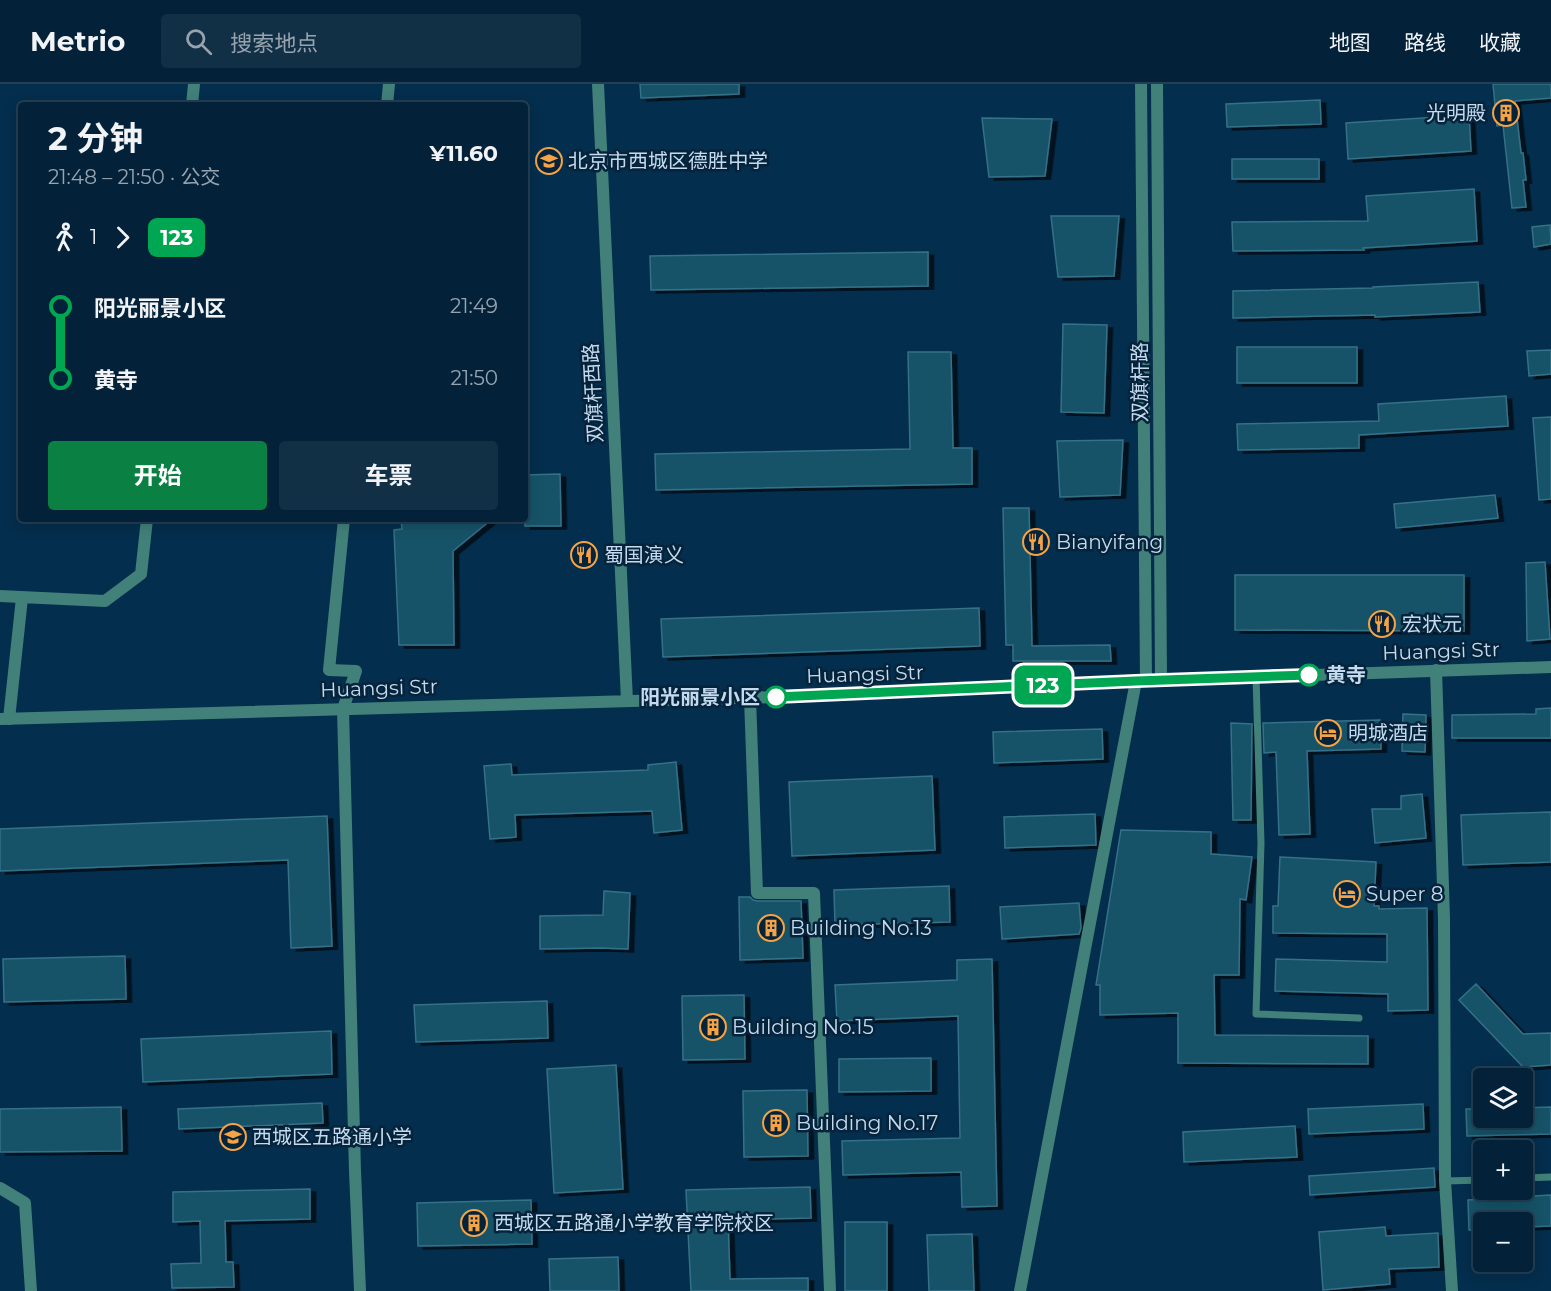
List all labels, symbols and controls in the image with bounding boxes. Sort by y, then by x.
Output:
search box [161,14,581,68]
text: Metrio [30,24,125,58]
icon: search [182,25,215,58]
text: 搜索地点 [230,30,318,57]
text: 地图 [1329,30,1371,55]
text: 路线 [1404,30,1446,55]
text: 收藏 [1479,30,1521,55]
building icon: 光明殿 [1491,98,1521,128]
place label: 光明殿 [1426,101,1486,125]
text: 2 分钟 [48,118,143,158]
text: ¥11.60 [429,140,498,167]
school or university icon: 北京市西城区德胜中学 [534,146,564,176]
place label: 北京市西城区德胜中学 [568,149,768,173]
text: 21:48 – 21:50 · 公交 [48,165,220,189]
icon: walk [48,221,81,254]
icon: forward [106,221,139,254]
text: 1 [90,225,97,249]
text: 123 [160,225,193,250]
text: 21:49 [450,294,498,318]
text: 阳光丽景小区 [94,295,226,322]
street label: 双旗杆西路 [578,342,608,444]
street label: 双旗杆路 [1128,342,1152,422]
text: 21:50 [451,366,498,390]
text: 黄寺 [94,367,138,394]
button: 开始 [48,441,267,510]
button: 车票 [279,441,498,510]
restaurant icon: Bianyifang [1021,527,1051,557]
place label: Bianyifang [1056,530,1163,554]
restaurant icon: 蜀国演义 [569,540,599,570]
place label: 蜀国演义 [604,543,684,567]
restaurant icon: 宏状元 [1367,609,1397,639]
place label: 宏状元 [1402,612,1462,636]
street label: Huangsi Str [1382,637,1500,665]
street label: Huangsi Str [806,660,924,688]
place label: 黄寺 [1326,663,1366,687]
marker: 黄寺 [1298,664,1320,686]
line badge: 123 [1008,666,1078,704]
text: 123 [1026,673,1060,698]
street label: Huangsi Str [320,674,438,702]
place label: 阳光丽景小区 [640,685,760,709]
marker: 阳光丽景小区 [765,686,787,708]
hotel icon: 明城酒店 [1313,718,1343,748]
place label: 明城酒店 [1348,721,1428,745]
hotel icon: Super 8 [1332,879,1362,909]
place label: Super 8 [1366,882,1443,906]
building icon: Building No.13 [756,913,786,943]
place label: Building No.13 [790,916,932,940]
building icon: Building No.15 [698,1012,728,1042]
place label: Building No.15 [732,1015,874,1039]
map controls [1473,1068,1533,1272]
button: layers [1473,1068,1533,1128]
building icon: Building No.17 [761,1108,791,1138]
place label: Building No.17 [796,1111,938,1135]
school or university icon: 西城区五路通小学 [218,1122,248,1152]
place label: 西城区五路通小学 [252,1125,412,1149]
button: + [1473,1140,1533,1200]
building icon: 西城区五路通小学教育学院校区 [459,1208,489,1238]
place label: 西城区五路通小学教育学院校区 [494,1211,774,1235]
button: − [1473,1212,1533,1272]

